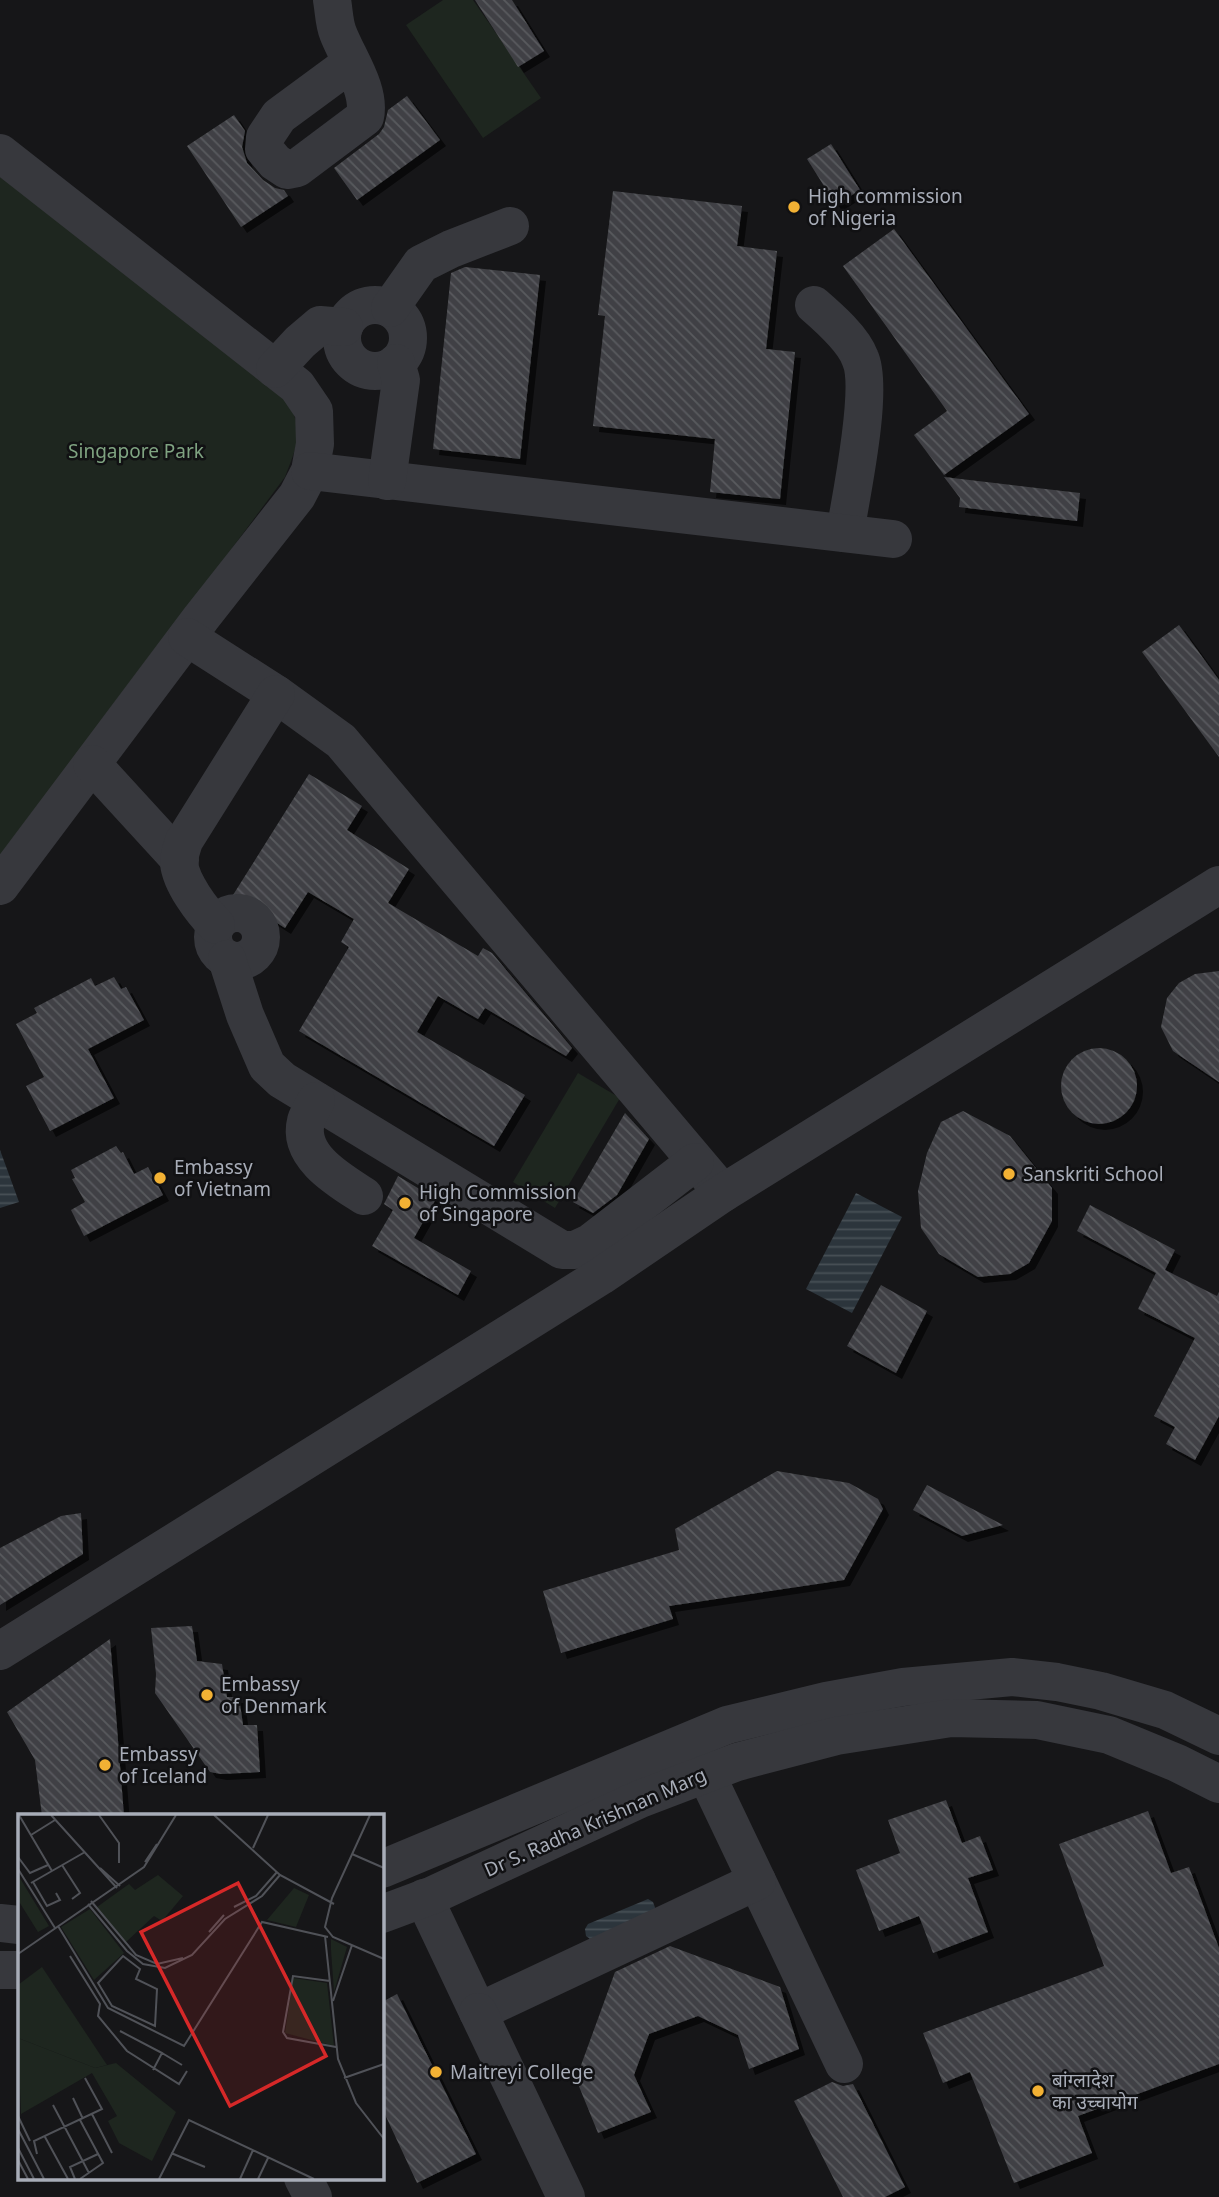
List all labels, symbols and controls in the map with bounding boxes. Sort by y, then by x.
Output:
place label: High commission of Nigeria [808,183,963,231]
marker: High commission of Nigeria [786,199,802,215]
park label: Singapore Park [68,438,204,464]
place label: Embassy of Vietnam [174,1154,271,1202]
place label: Sanskriti School [1023,1161,1164,1187]
marker: Sanskriti School [1001,1166,1017,1182]
marker: Embassy of Vietnam [152,1170,168,1186]
place label: High Commission of Singapore [419,1179,577,1227]
marker: High Commission of Singapore [397,1195,413,1211]
place label: Embassy of Denmark [221,1671,327,1719]
marker: Embassy of Denmark [199,1687,215,1703]
place label: Embassy of Iceland [119,1741,207,1789]
marker: Embassy of Iceland [97,1757,113,1773]
street label: Dr S. Radha Krishnan Marg [480,1761,710,1883]
inset map [18,1814,383,2180]
place label: Maitreyi College [450,2059,593,2085]
marker: Maitreyi College [428,2064,444,2080]
place label: बांग्लादेश का उच्चायोग [1052,2067,1138,2115]
marker: बांग्लादेश का उच्चायोग [1030,2083,1046,2099]

